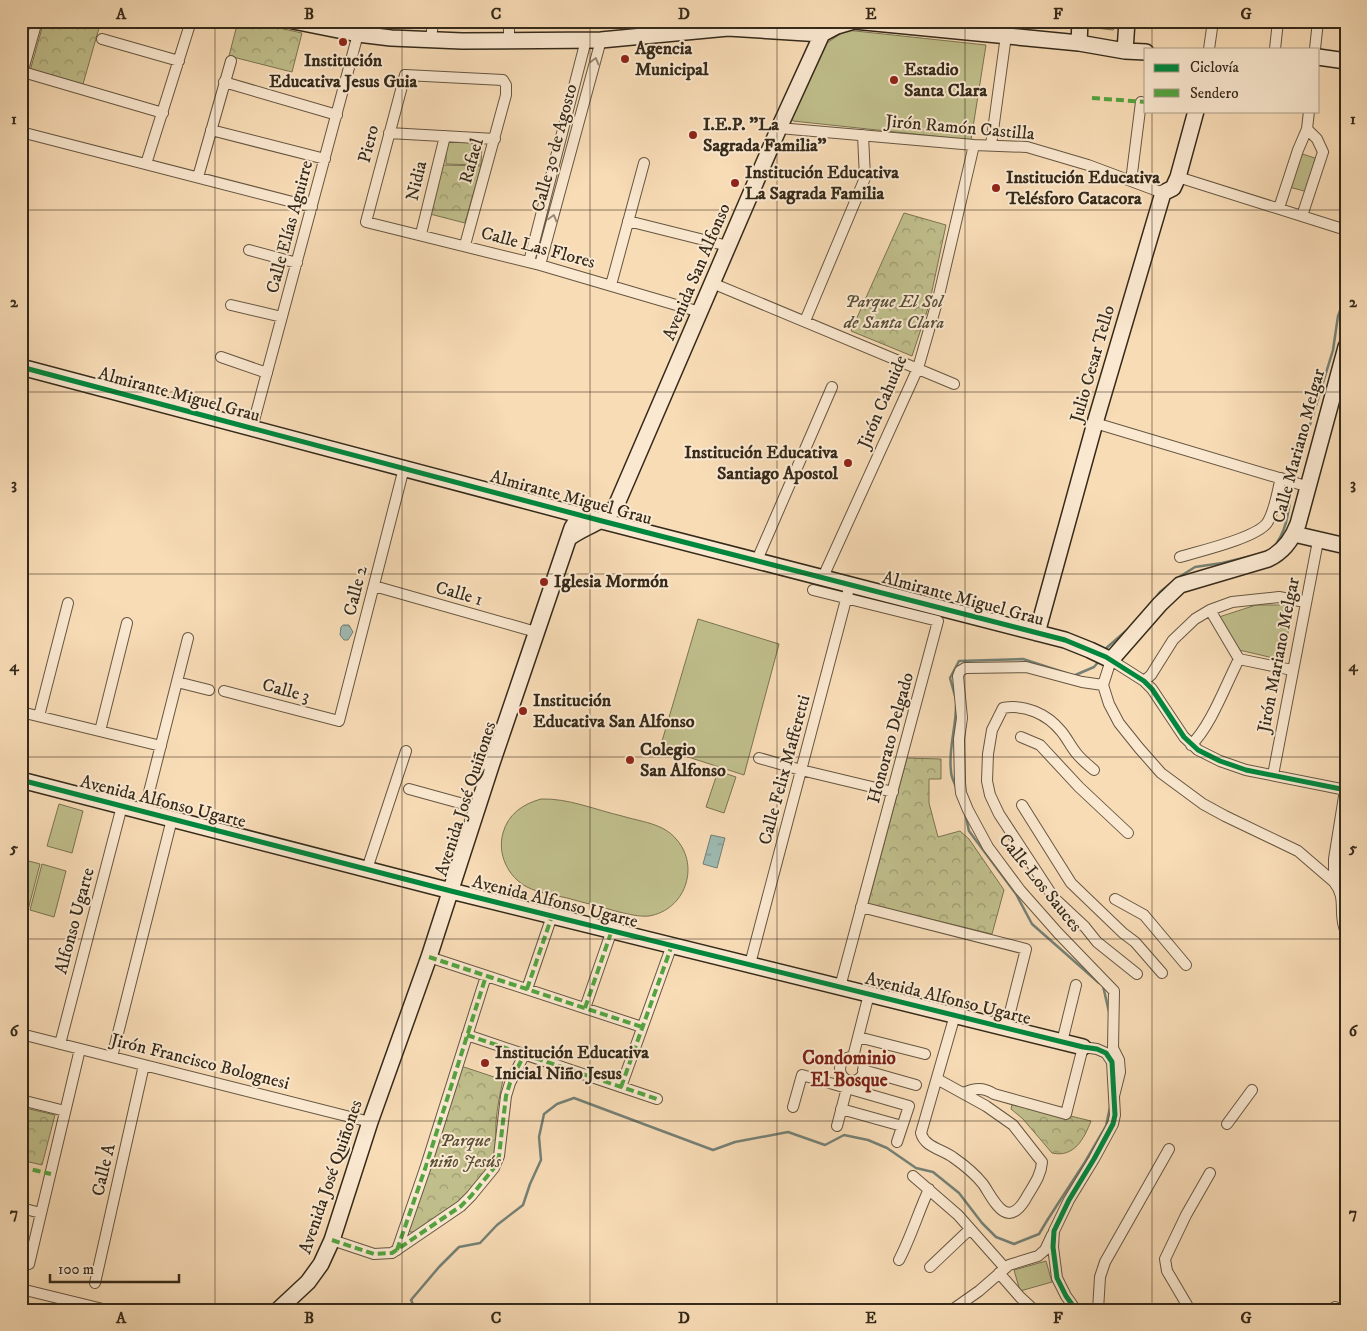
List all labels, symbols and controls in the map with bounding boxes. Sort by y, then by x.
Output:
text: A [115,4,127,24]
text: B [304,4,314,24]
text: C [491,4,501,24]
text: D [678,4,690,24]
text: E [865,4,877,24]
text: F [1053,4,1063,24]
text: G [1240,4,1252,24]
marker: Institución Educativa Jesus Guia [337,36,349,48]
place label: Agencia Municipal [634,38,709,81]
legend [1144,48,1320,112]
place label: Institución Educativa Jesus Guia [269,50,417,93]
marker: Agencia Municipal [619,53,631,65]
one-way arrow [590,58,600,66]
text: Ciclovía [1190,58,1239,77]
place label: Estadio Santa Clara [904,59,987,102]
marker: Estadio Santa Clara [888,74,900,86]
street label: Calle 30 de Agosto [527,81,583,214]
text: Sendero [1190,84,1238,103]
text: 1 [11,109,17,129]
text: 1 [1350,109,1356,129]
street label: Jirón Ramón Castilla [882,110,1036,146]
place label: I.E.P. "La Sagrada Familia" [703,114,827,157]
street label: Piero [354,123,384,165]
marker: I.E.P. "La Sagrada Familia" [687,129,699,141]
street label: Rafael [455,135,489,186]
street label: Calle Elías Aguirre [262,158,318,296]
street label: Nidia [402,159,432,203]
place label: Institución Educativa La Sagrada Familia [745,162,899,205]
place label: Institución Educativa Telésforo Catacora [1005,167,1160,210]
marker: Institución Educativa La Sagrada Familia [729,177,741,189]
marker: Institución Educativa Telésforo Catacora [990,182,1002,194]
street label: Avenida San Alfonso [658,200,736,344]
one-way arrow [547,213,558,222]
street label: Calle Las Flores [478,222,598,274]
park label: Parque El Sol de Santa Clara [843,291,945,334]
text: 2 [10,292,19,312]
text: 2 [1349,292,1358,312]
street label: Julio Cesar Tello [1065,303,1120,427]
street label: Jirón Cahuide [853,352,912,454]
street label: Almirante Miguel Grau [96,363,263,427]
street label: Calle Mariano Melgar [1268,366,1330,526]
place label: Institución Educativa Santiago Apostol [684,442,839,485]
marker: Institución Educativa Santiago Apostol [842,457,854,469]
street label: Almirante Miguel Grau [488,466,655,530]
text: 3 [11,474,17,494]
text: 3 [1350,474,1356,494]
street label: Calle 2 [339,564,373,618]
street label: Almirante Miguel Grau [880,567,1047,631]
place label: Iglesia Mormón [554,571,669,593]
street label: Jirón Mariano Melgar [1253,575,1305,736]
marker: Iglesia Mormón [538,576,550,588]
street label: Calle 1 [433,577,485,611]
text: 4 [8,656,19,676]
text: 4 [1347,656,1358,676]
street label: Honorato Delgado [863,670,919,806]
street label: Calle 3 [260,674,312,708]
place label: Institución Educativa San Alfonso [533,690,695,733]
street label: Calle Felix Mafferetti [754,693,816,847]
marker: Institución Educativa San Alfonso [517,705,529,717]
street label: Avenida José Quiñones [431,719,501,879]
place label: Colegio San Alfonso [640,739,726,782]
marker: Colegio San Alfonso [624,754,636,766]
street label: Avenida Alfonso Ugarte [78,771,248,833]
street label: Calle Los Sauces [994,829,1086,937]
text: 5 [9,838,18,858]
text: 5 [1348,838,1357,858]
street label: Alfonso Ugarte [50,865,100,977]
street label: Avenida Alfonso Ugarte [470,871,640,933]
street label: Avenida Alfonso Ugarte [863,968,1033,1030]
text: 6 [10,1021,20,1041]
text: 6 [1349,1021,1359,1041]
street label: Jirón Francisco Bolognesi [107,1029,292,1095]
place label: Institución Educativa Inicial Niño Jesus [495,1042,649,1085]
district label: Condominio El Bosque [802,1047,896,1093]
marker: Institución Educativa Inicial Niño Jesus [479,1057,491,1069]
street label: Avenida José Quiñones [294,1097,368,1257]
park label: Parque niño Jesús [429,1130,501,1173]
street label: Calle A [87,1141,121,1198]
text: 7 [10,1203,18,1223]
text: 7 [1349,1203,1357,1223]
scale bar [50,1251,179,1283]
text: 100 m [58,1260,94,1279]
text: A [115,1308,127,1328]
text: B [304,1308,314,1328]
text: C [491,1308,501,1328]
text: D [678,1308,690,1328]
text: E [865,1308,877,1328]
text: F [1053,1308,1063,1328]
text: G [1240,1308,1252,1328]

